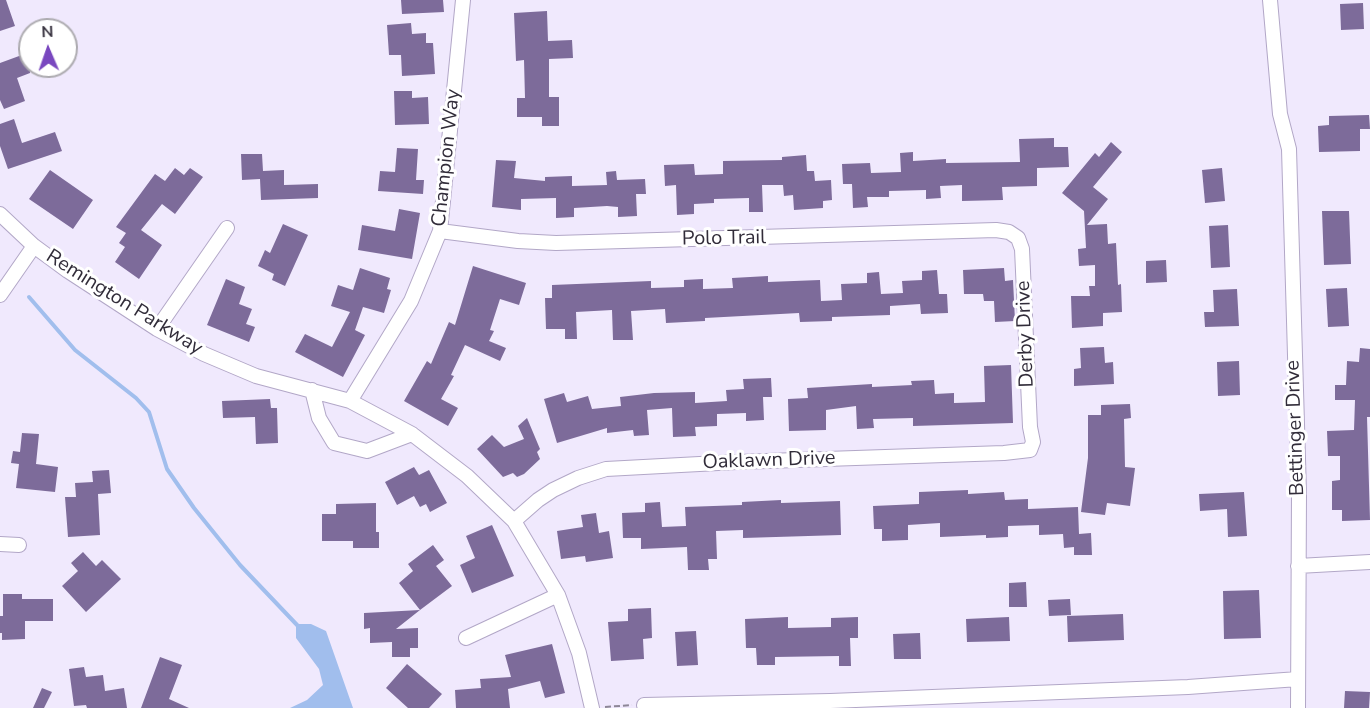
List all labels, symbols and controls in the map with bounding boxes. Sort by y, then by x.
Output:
north arrow [18,18,78,78]
text: N [41,21,54,43]
street label: Champion Way [428,88,466,228]
street label: Polo Trail [682,226,766,252]
street label: Remington Parkway [41,245,207,361]
street label: Derby Drive [1012,280,1040,388]
street label: Bettinger Drive [1282,360,1310,496]
street label: Oaklawn Drive [702,447,836,475]

